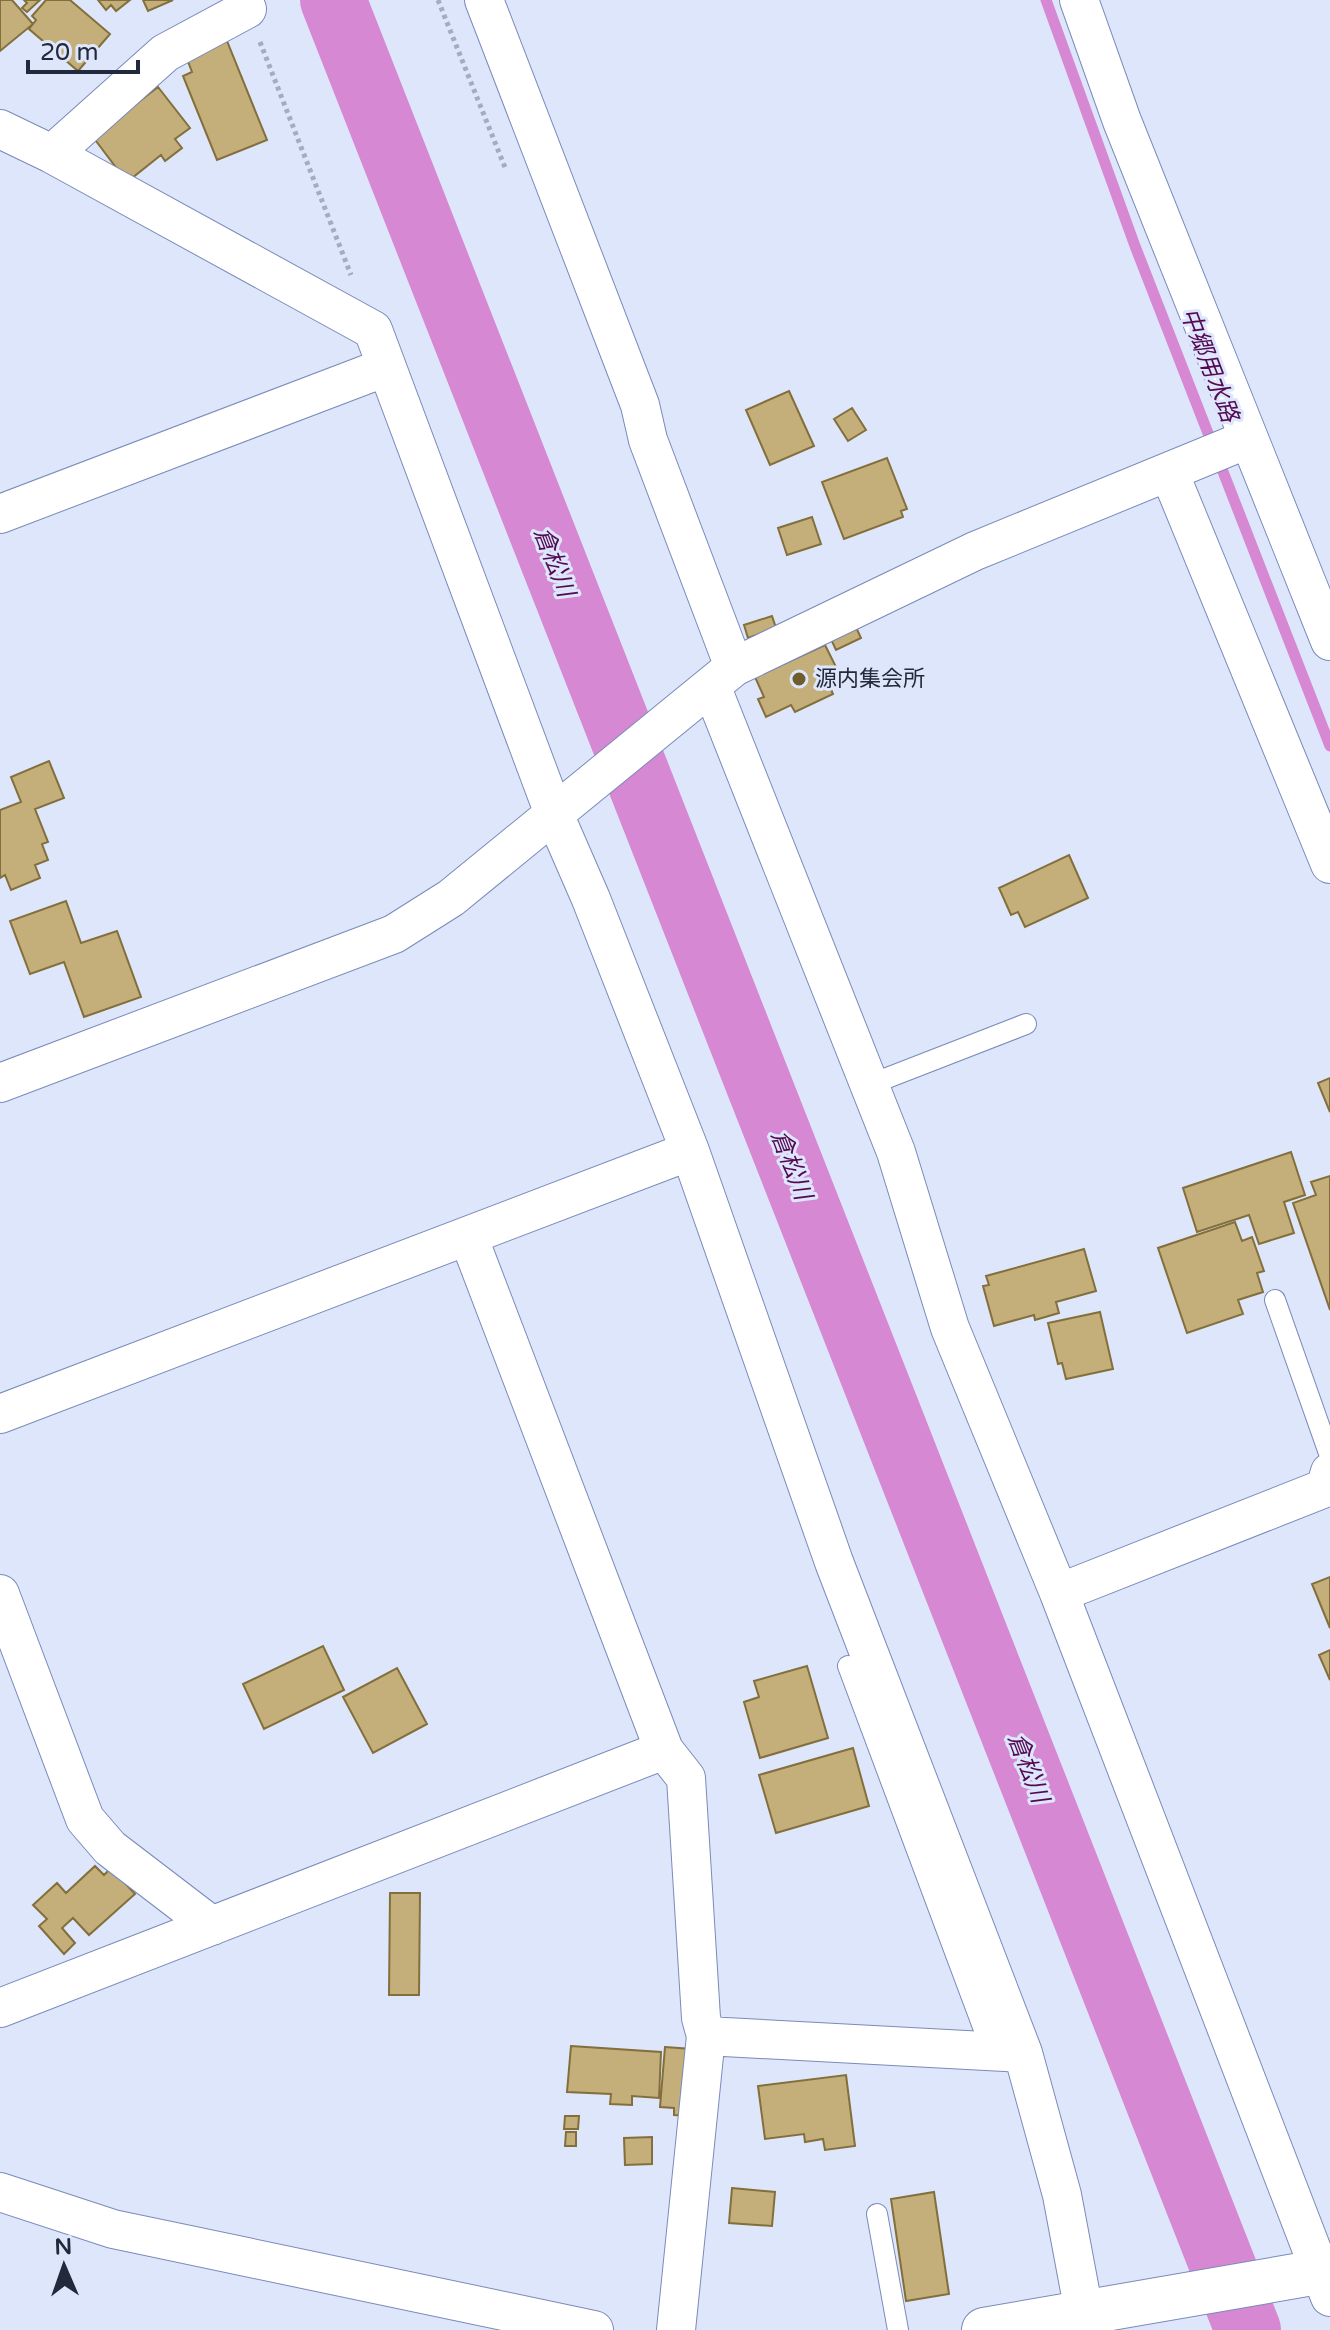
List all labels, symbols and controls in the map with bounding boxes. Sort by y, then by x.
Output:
scale bar [28,24,138,74]
text: 20 m [40,38,98,67]
water label: 中郷用水路 [1174,304,1245,428]
water label: 倉松川 [528,523,582,604]
place label: 源内集会所 [815,666,925,692]
marker: 源内集会所 [790,670,808,688]
water label: 倉松川 [765,1126,819,1207]
water label: 倉松川 [1002,1729,1056,1810]
north arrow [24,2226,104,2306]
text: N [54,2234,73,2260]

